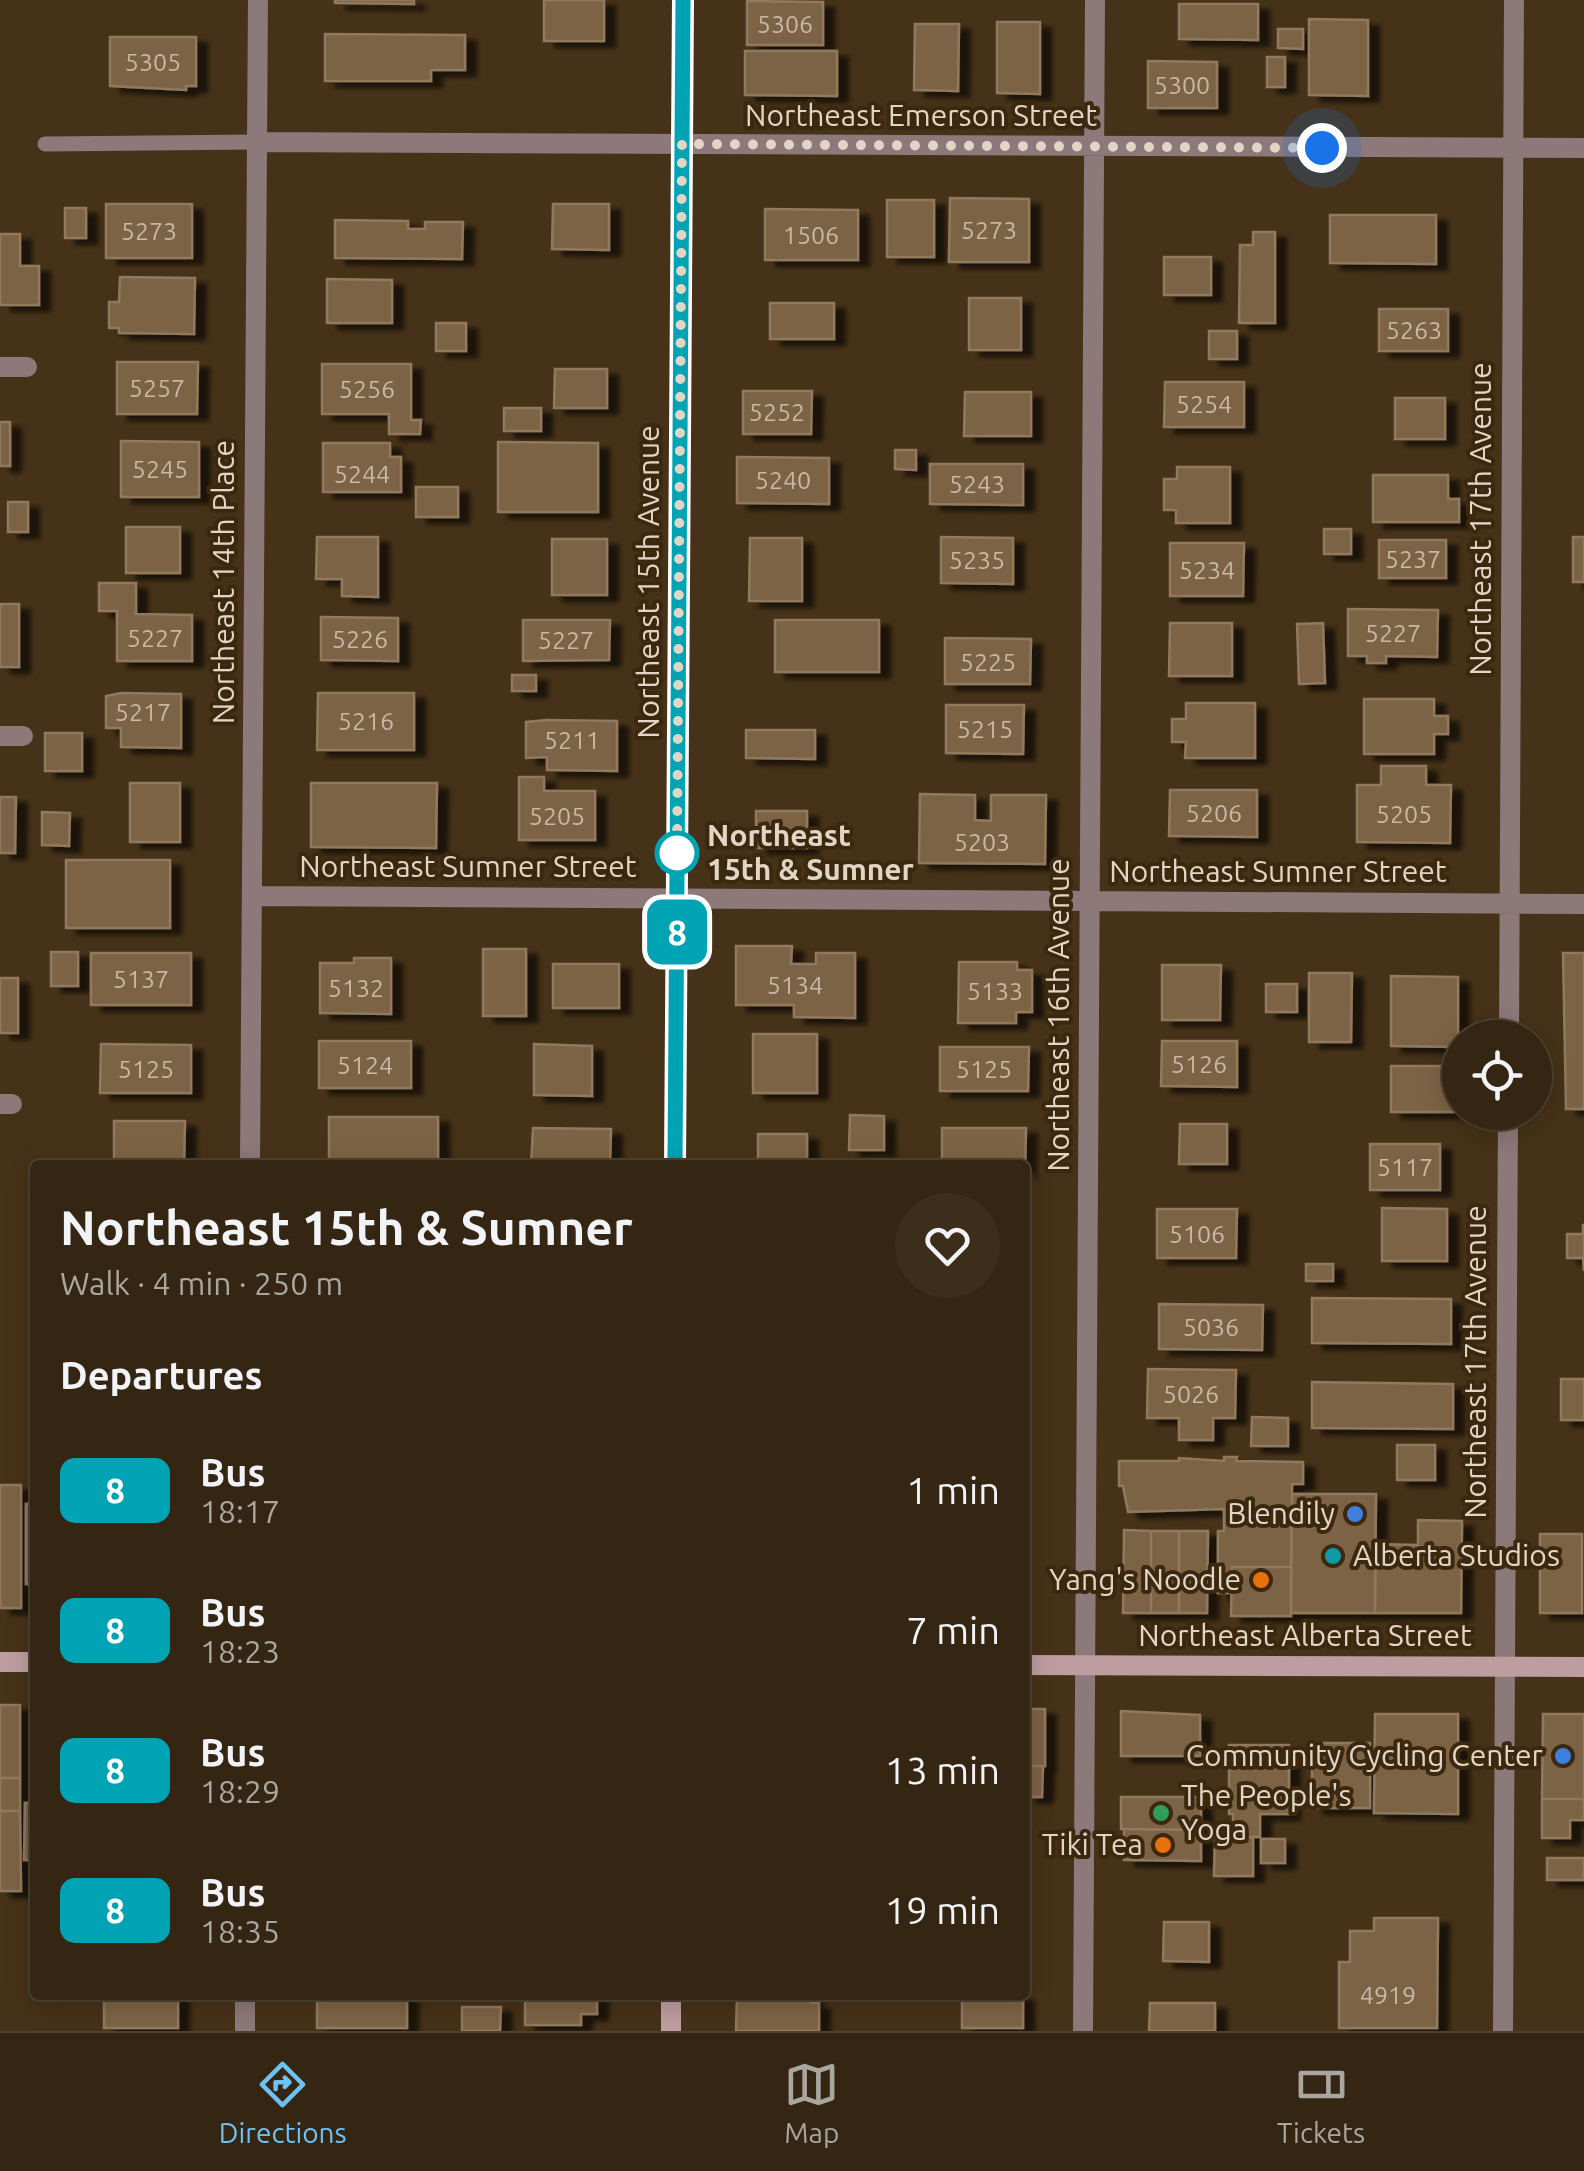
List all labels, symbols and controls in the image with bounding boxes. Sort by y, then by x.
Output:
house number: 5306 [757,10,813,38]
house number: 5305 [125,48,181,76]
house number: 5300 [1154,71,1210,99]
street label: Northeast Emerson Street [745,98,1097,132]
your location [1297,123,1347,173]
house number: 5273 [961,216,1017,244]
house number: 5273 [121,217,177,245]
house number: 1506 [783,221,839,249]
house number: 5263 [1386,316,1442,344]
street label: Northeast 17th Avenue [1463,362,1497,676]
house number: 5257 [129,374,185,402]
house number: 5256 [339,375,395,403]
house number: 5254 [1176,390,1232,418]
house number: 5252 [749,398,805,426]
street label: Northeast 15th Avenue [631,425,665,739]
street label: Northeast 14th Place [206,440,240,724]
house number: 5245 [132,455,188,483]
house number: 5244 [334,460,390,488]
house number: 5240 [755,466,811,494]
house number: 5243 [949,470,1005,498]
house number: 5237 [1385,545,1441,573]
house number: 5235 [949,546,1005,574]
house number: 5234 [1179,556,1235,584]
house number: 5227 [1365,619,1421,647]
house number: 5227 [127,624,183,652]
house number: 5226 [332,625,388,653]
house number: 5227 [538,626,594,654]
house number: 5225 [960,648,1016,676]
house number: 5217 [115,698,171,726]
house number: 5216 [338,707,394,735]
house number: 5215 [957,715,1013,743]
house number: 5211 [544,726,600,754]
house number: 5206 [1186,799,1242,827]
house number: 5205 [1376,800,1432,828]
house number: 5205 [529,802,585,830]
place label: Northeast 15th & Sumner [707,818,915,886]
house number: 5203 [954,828,1010,856]
marker: Northeast 15th & Sumner [656,832,698,874]
street label: Northeast Sumner Street [299,849,637,883]
street label: Northeast Sumner Street [1109,854,1447,888]
street label: Northeast 16th Avenue [1041,858,1075,1172]
line badge: 8 [644,900,710,964]
text: 8 [667,912,687,952]
house number: 5137 [113,965,169,993]
house number: 5134 [767,971,823,999]
house number: 5132 [328,974,384,1002]
house number: 5133 [967,977,1023,1005]
map controls [1442,1020,1552,1130]
button: locate [1442,1020,1552,1130]
house number: 5126 [1171,1050,1227,1078]
house number: 5124 [337,1051,393,1079]
house number: 5125 [118,1055,174,1083]
house number: 5125 [956,1055,1012,1083]
house number: 5117 [1377,1153,1433,1181]
button: heart [895,1193,1000,1298]
text: Northeast 15th & Sumner [60,1200,633,1254]
street label: Northeast 17th Avenue [1458,1205,1492,1519]
house number: 5106 [1169,1220,1225,1248]
text: Walk · 4 min · 250 m [60,1265,343,1301]
house number: 5036 [1183,1313,1239,1341]
text: Departures [60,1354,262,1396]
house number: 5026 [1163,1380,1219,1408]
text: Bus [200,1451,265,1493]
text: 1 min [906,1469,1000,1511]
text: 8 [105,1470,125,1510]
text: 18:17 [200,1493,280,1529]
place label: Blendily [1227,1496,1335,1530]
marker: Blendily [1344,1503,1366,1525]
place label: Alberta Studios [1353,1538,1560,1572]
marker: Alberta Studios [1322,1545,1344,1567]
place label: Yang's Noodle [1049,1562,1241,1596]
marker: Yang's Noodle [1250,1569,1272,1591]
text: Bus [200,1591,265,1633]
text: 7 min [906,1609,1000,1651]
text: 8 [105,1610,125,1650]
street label: Northeast Alberta Street [1138,1618,1472,1652]
text: 18:23 [200,1633,280,1669]
text: Bus [200,1731,265,1773]
place label: Community Cycling Center [1186,1738,1544,1772]
marker: Community Cycling Center [1552,1745,1574,1767]
text: 13 min [885,1749,1000,1791]
text: 8 [105,1750,125,1790]
text: 18:29 [200,1773,280,1809]
place label: The People's Yoga [1181,1778,1352,1846]
marker: The People's Yoga [1150,1802,1172,1824]
place label: Tiki Tea [1042,1827,1143,1861]
marker: Tiki Tea [1152,1834,1174,1856]
text: Bus [200,1871,265,1913]
text: 19 min [885,1889,1000,1931]
text: 8 [105,1890,125,1930]
text: 18:35 [200,1913,280,1949]
house number: 4919 [1360,1981,1416,2009]
tab: Directions [219,2057,347,2148]
tab: Map [784,2057,839,2148]
tab: Tickets [1277,2057,1365,2148]

